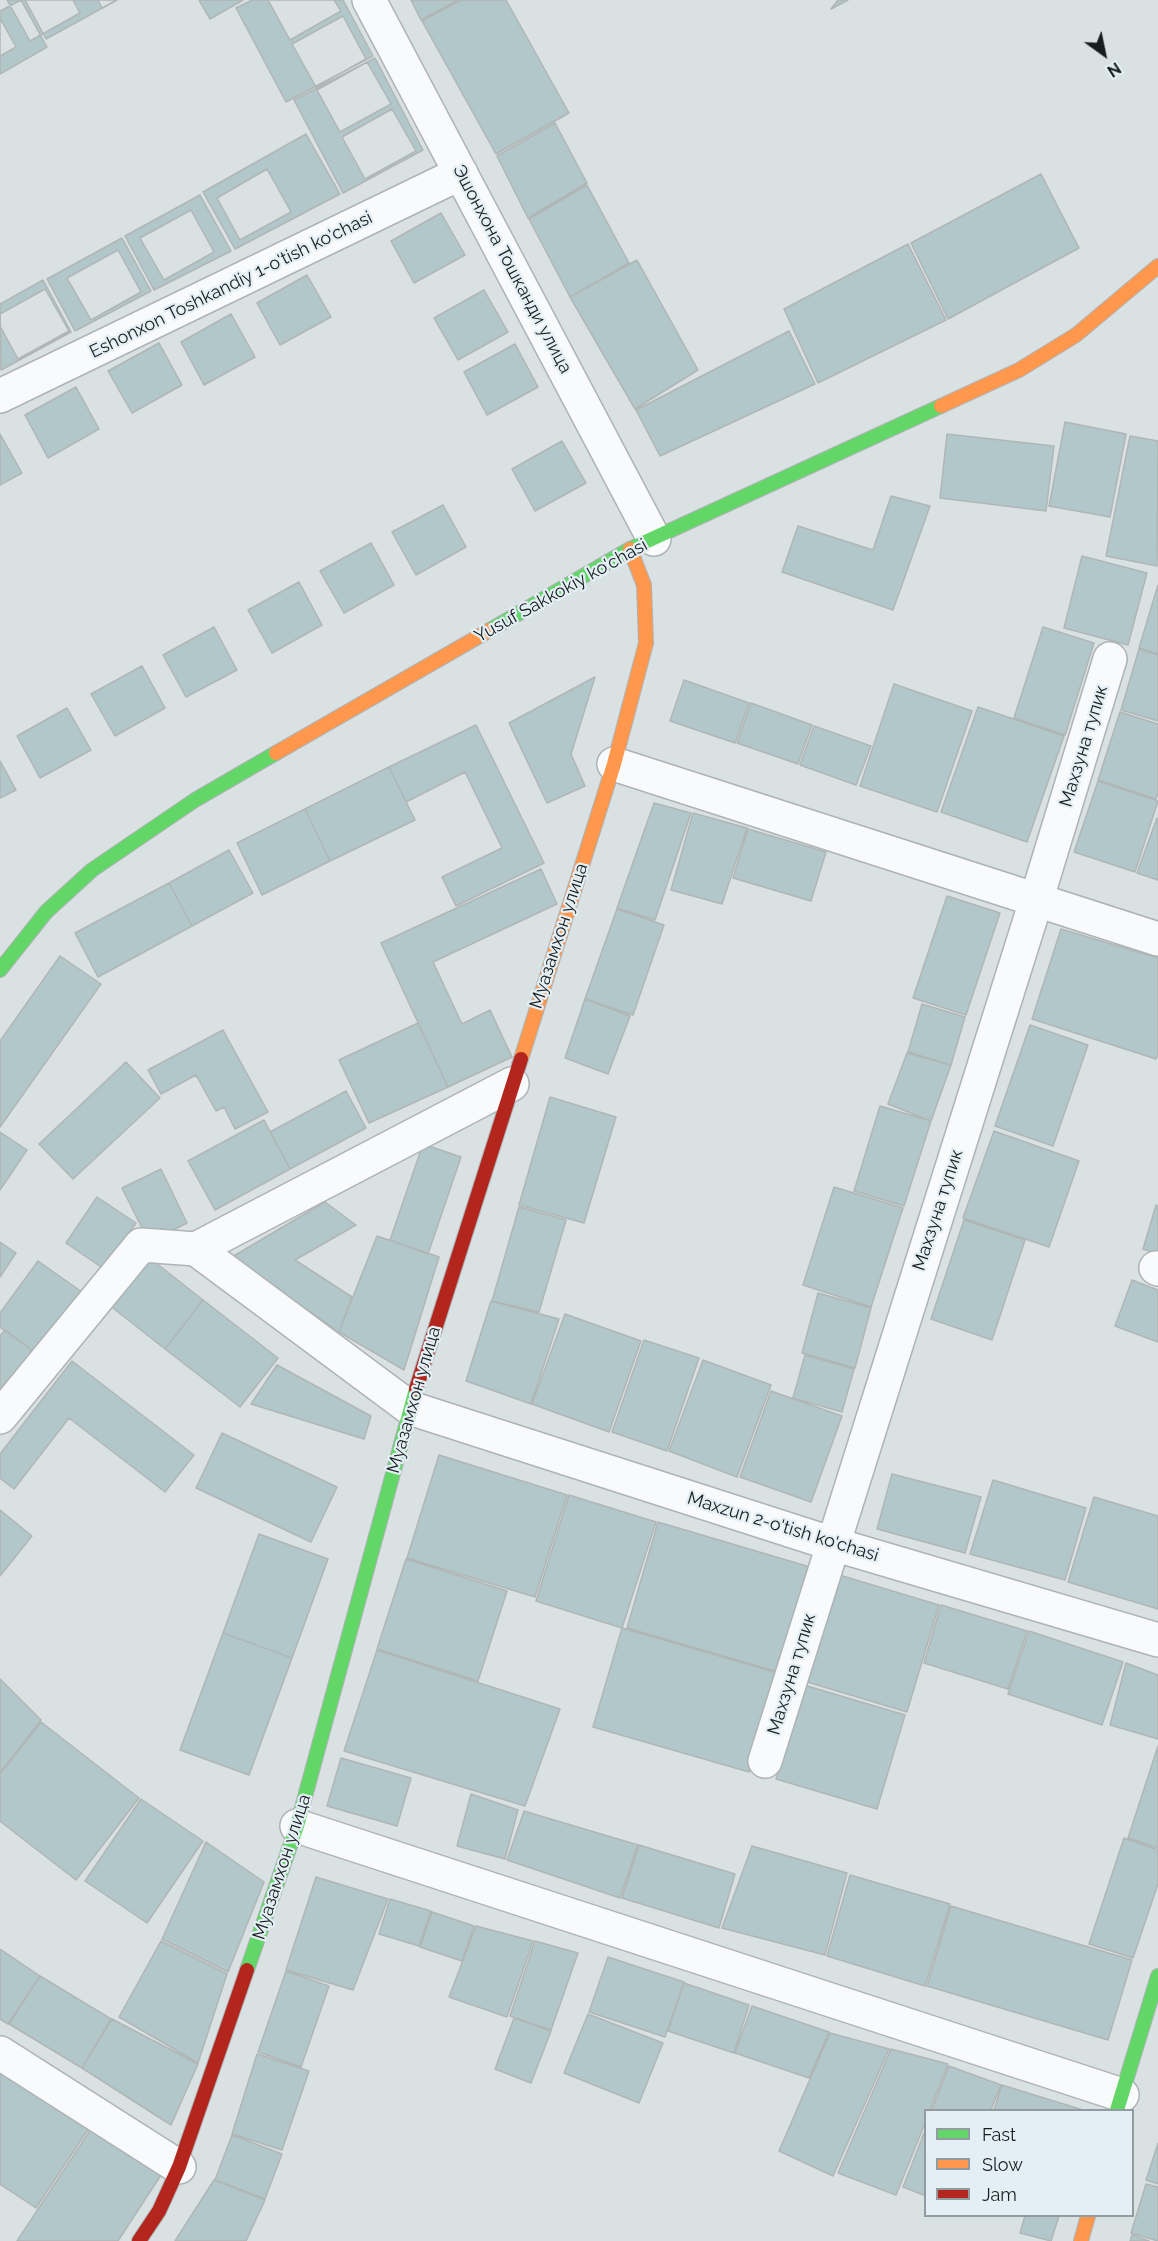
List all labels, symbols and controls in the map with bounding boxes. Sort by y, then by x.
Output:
north arrow [1074,24,1134,84]
text: N [1104,58,1124,81]
street label: Эшонхона Тошканди улица [448,161,576,377]
street label: Eshonxon Toshkandiy 1-o'tish ko'chasi [86,207,376,363]
street label: Yusuf Sakkokiy ko'chasi [471,534,651,648]
street label: Махзуна тупик [1055,683,1113,809]
street label: Муазамхон улица [525,861,593,1011]
street label: Махзуна тупик [908,1147,968,1273]
street label: Муазамхон улица [383,1324,445,1476]
street label: Maxzun 2-o'tish ko'chasi [685,1488,881,1566]
street label: Махзуна тупик [763,1611,821,1737]
street label: Муазамхон улица [248,1792,316,1942]
legend [924,2109,1134,2217]
text: Fast [982,2124,1016,2145]
text: Slow [982,2154,1023,2175]
text: Jam [982,2184,1017,2205]

